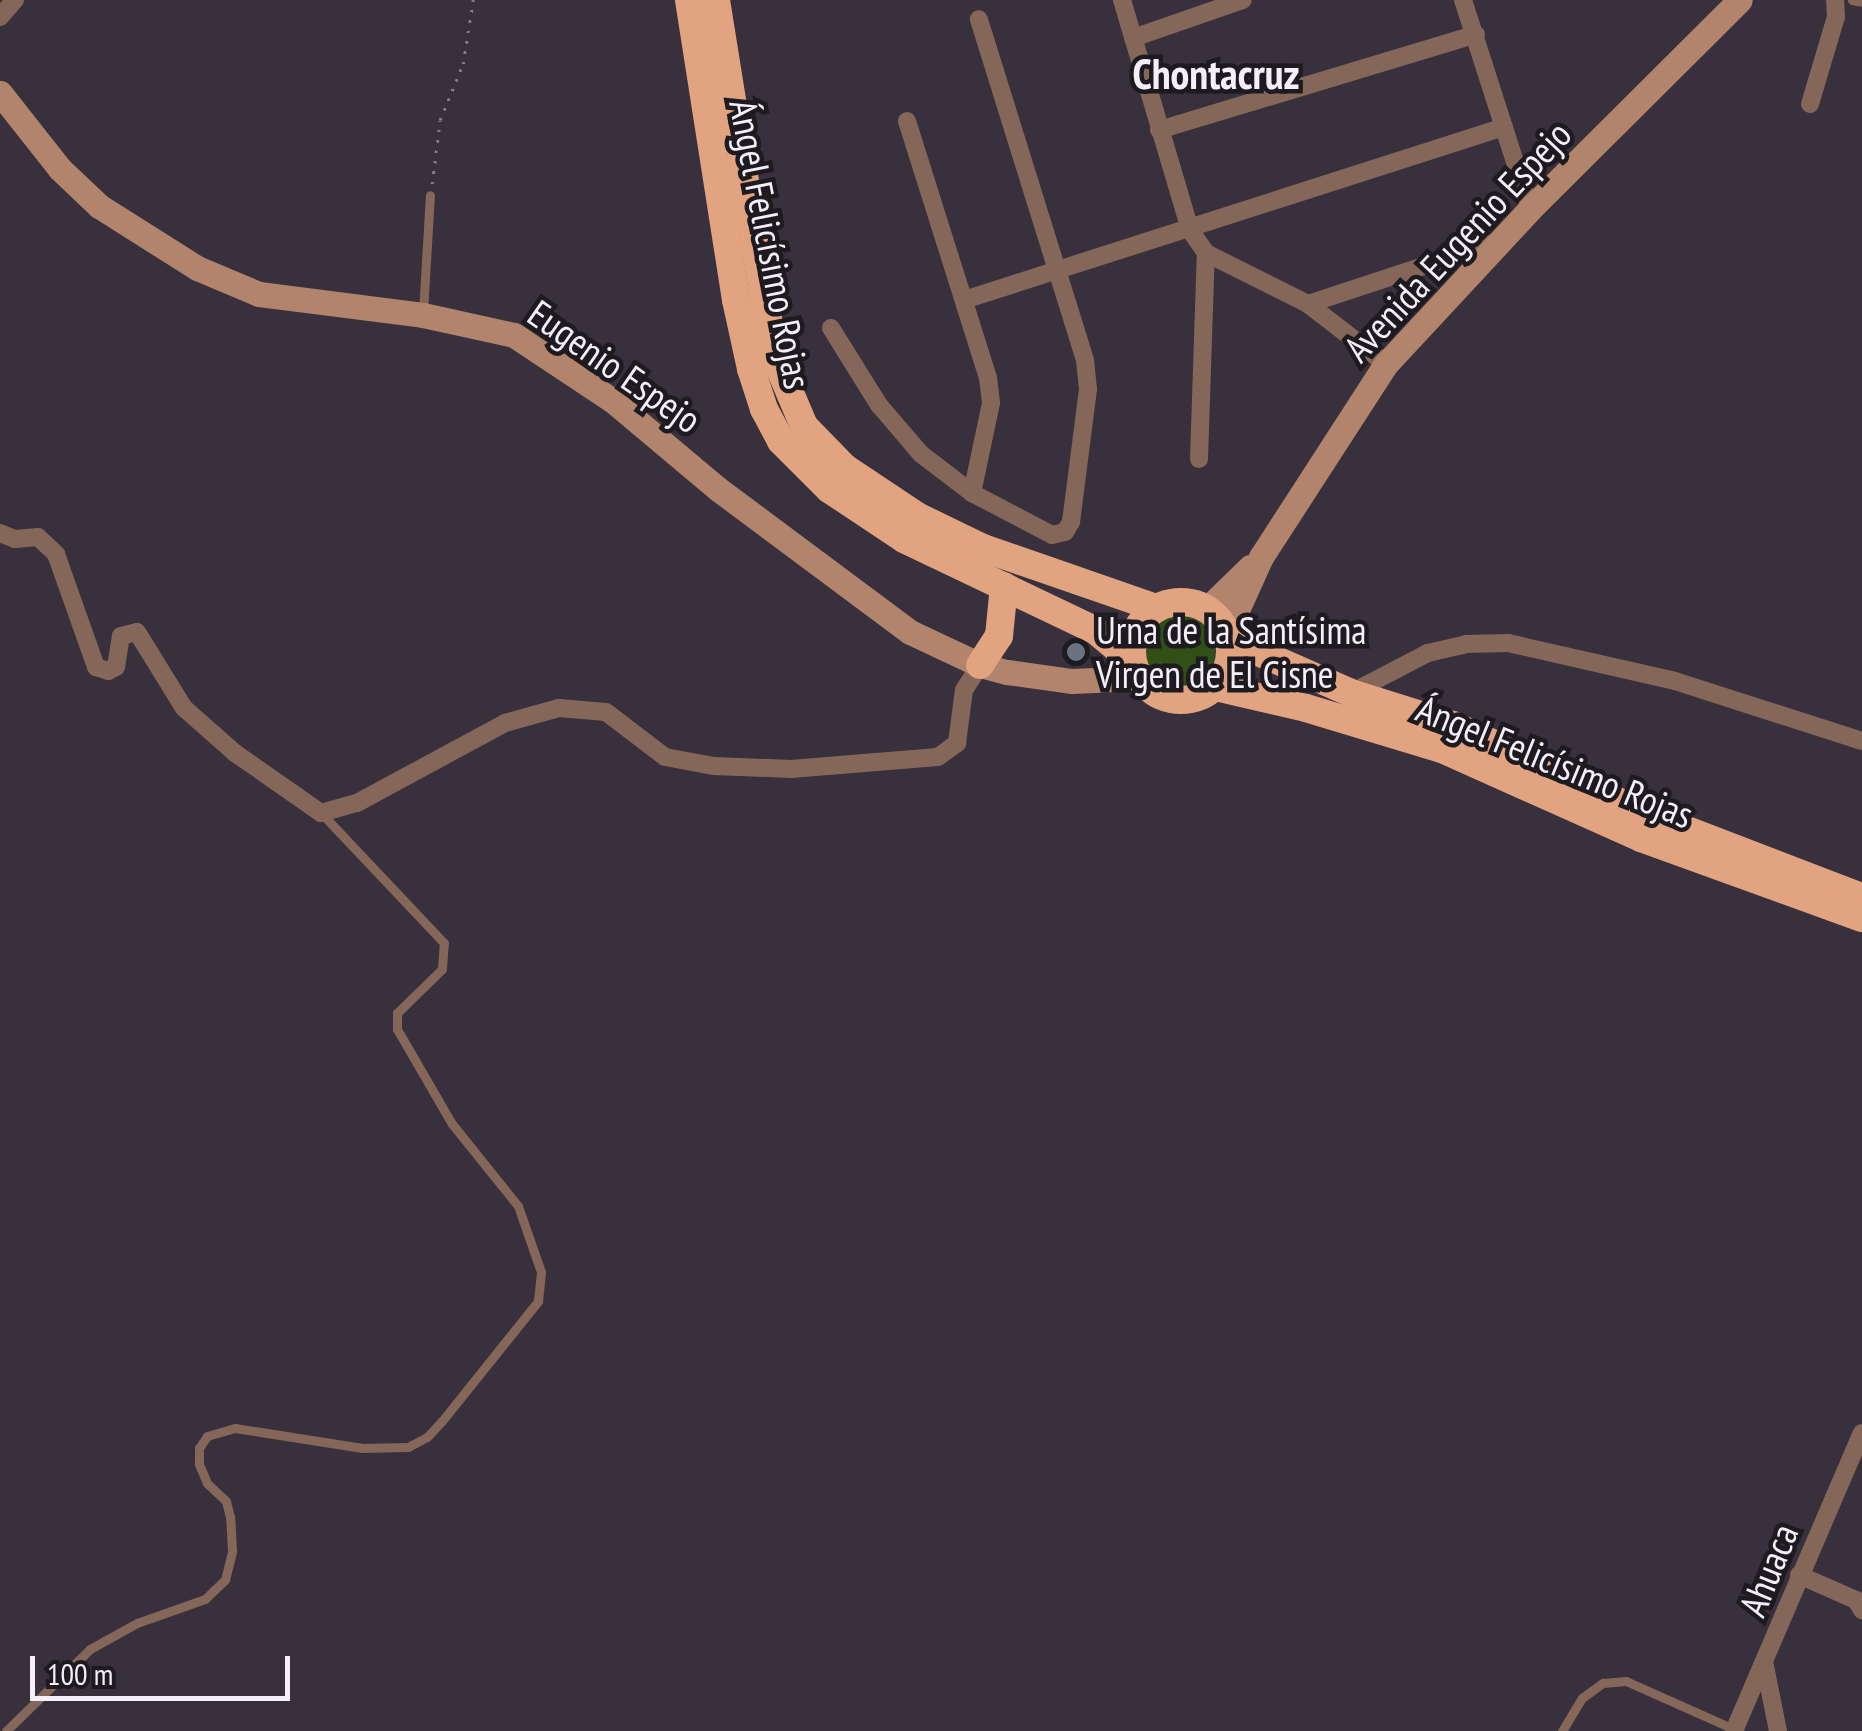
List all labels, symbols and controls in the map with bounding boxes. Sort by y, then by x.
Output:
district label: Chontacruz [1133,49,1299,99]
street label: Ángel Felicísimo Rojas [721,96,821,392]
street label: Avenida Eugenio Espejo [1334,111,1580,371]
street label: Eugenio Espejo [520,290,710,442]
place label: Urna de la Santísima Virgen de El Cisne [1096,607,1366,696]
marker: Urna de la Santísima Virgen de El Cisne [1065,641,1087,663]
street label: Ángel Felicísimo Rojas [1410,685,1700,837]
street label: Ahuaca [1729,1517,1807,1623]
scale bar [35,1636,295,1698]
text: 100 m [47,1654,113,1693]

